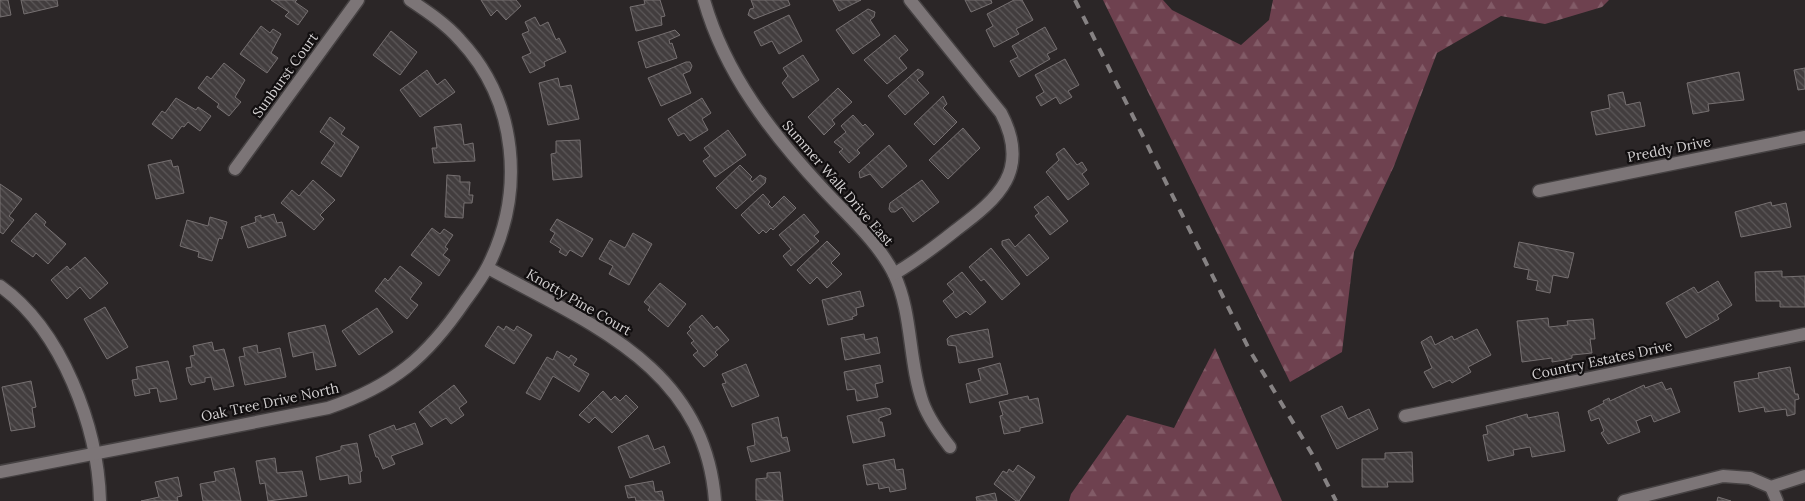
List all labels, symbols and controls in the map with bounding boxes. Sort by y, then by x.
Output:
street label: Sunburst Court [248,28,322,121]
street label: Summer Walk Drive East [778,116,898,250]
street label: Preddy Drive [1626,132,1713,166]
street label: Knotty Pine Court [523,265,635,340]
street label: Country Estates Drive [1530,336,1674,384]
street label: Oak Tree Drive North [199,379,341,425]

